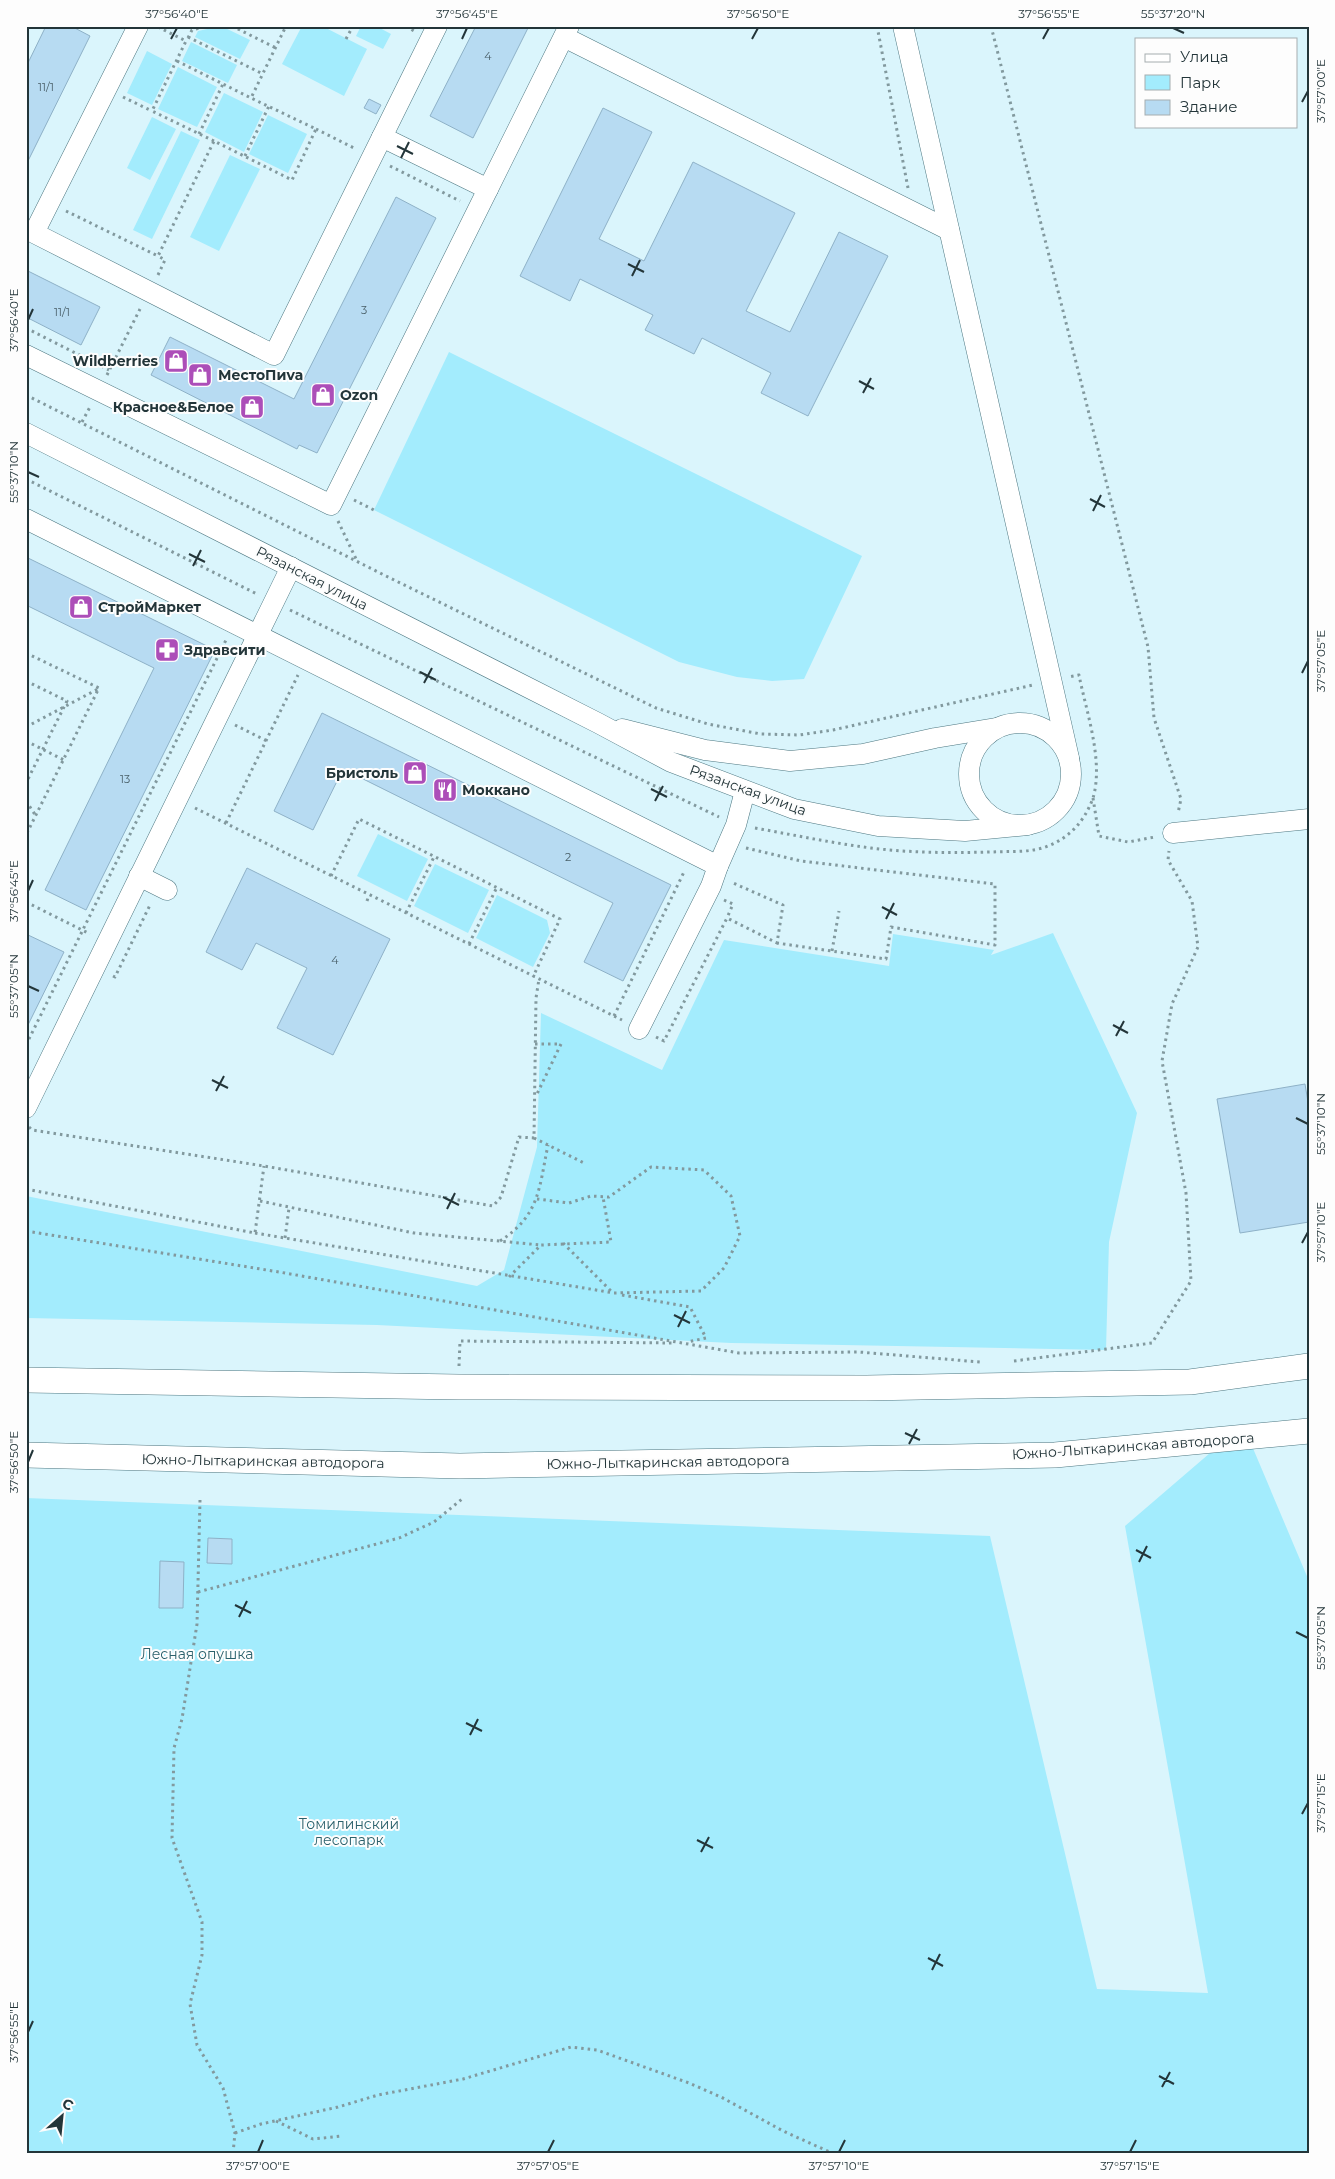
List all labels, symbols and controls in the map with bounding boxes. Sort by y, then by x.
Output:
text: 37°56'40"E [145,6,209,21]
text: 37°56'45"E [436,6,498,21]
text: 37°56'50"E [727,6,789,21]
text: 37°56'55"E [1018,6,1080,21]
text: 55°37'20"N [1141,6,1205,21]
legend [1135,38,1298,128]
text: Улица [1180,47,1228,66]
house number: 4 [484,49,492,63]
text: 37°57'00"E [1313,59,1328,123]
text: Парк [1180,73,1220,92]
house number: 11/1 [38,80,54,94]
text: Здание [1180,97,1238,116]
text: 37°56'40"E [6,288,21,352]
house number: 3 [361,303,367,317]
house number: 11/1 [54,305,70,319]
shop icon: Wildberries [163,348,189,374]
place label: Wildberries [73,352,159,370]
shop icon: МестоПиvа [187,362,213,388]
place label: МестоПиvа [218,366,303,384]
shop icon: Ozon [310,382,336,408]
place label: Ozon [340,386,378,404]
shop icon: Красное&Белое [239,394,265,420]
place label: Красное&Белое [113,398,234,416]
text: 55°37'10"N [6,441,21,503]
street label: Рязанская улица [253,542,371,614]
shop icon: СтройМаркет [68,594,94,620]
place label: СтройМаркет [98,598,201,616]
text: 37°57'05"E [1313,630,1328,692]
pharmacy icon: Здравсити [154,637,180,663]
place label: Здравсити [183,641,265,659]
shop icon: Бристоль [402,760,428,786]
street label: Рязанская улица [687,761,809,819]
place label: Бристоль [326,764,399,782]
house number: 13 [120,772,130,786]
restaurant icon: Моккано [432,777,458,803]
place label: Моккано [462,781,530,799]
house number: 2 [565,850,571,864]
text: 37°56'45"E [6,860,21,922]
house number: 4 [331,953,339,967]
text: 55°37'05"N [6,954,21,1018]
text: 55°37'10"N [1313,1093,1328,1155]
text: 37°57'10"E [1313,1202,1328,1262]
street label: Южно-Лыткаринская автодорога [1011,1429,1255,1463]
text: 37°56'50"E [6,1431,21,1493]
street label: Южно-Лыткаринская автодорога [141,1450,385,1472]
street label: Южно-Лыткаринская автодорога [546,1451,790,1473]
text: 55°37'05"N [1313,1606,1328,1670]
park label: Лесная опушка [141,1645,253,1663]
text: 37°57'15"E [1313,1773,1328,1833]
park label: Томилинский лесопарк [299,1815,399,1849]
text: 37°56'55"E [6,2001,21,2063]
north arrow [38,2092,88,2142]
text: С [59,2094,77,2115]
text: 37°57'00"E [226,2158,290,2173]
text: 37°57'05"E [517,2158,579,2173]
text: 37°57'10"E [809,2158,869,2173]
text: 37°57'15"E [1100,2158,1160,2173]

